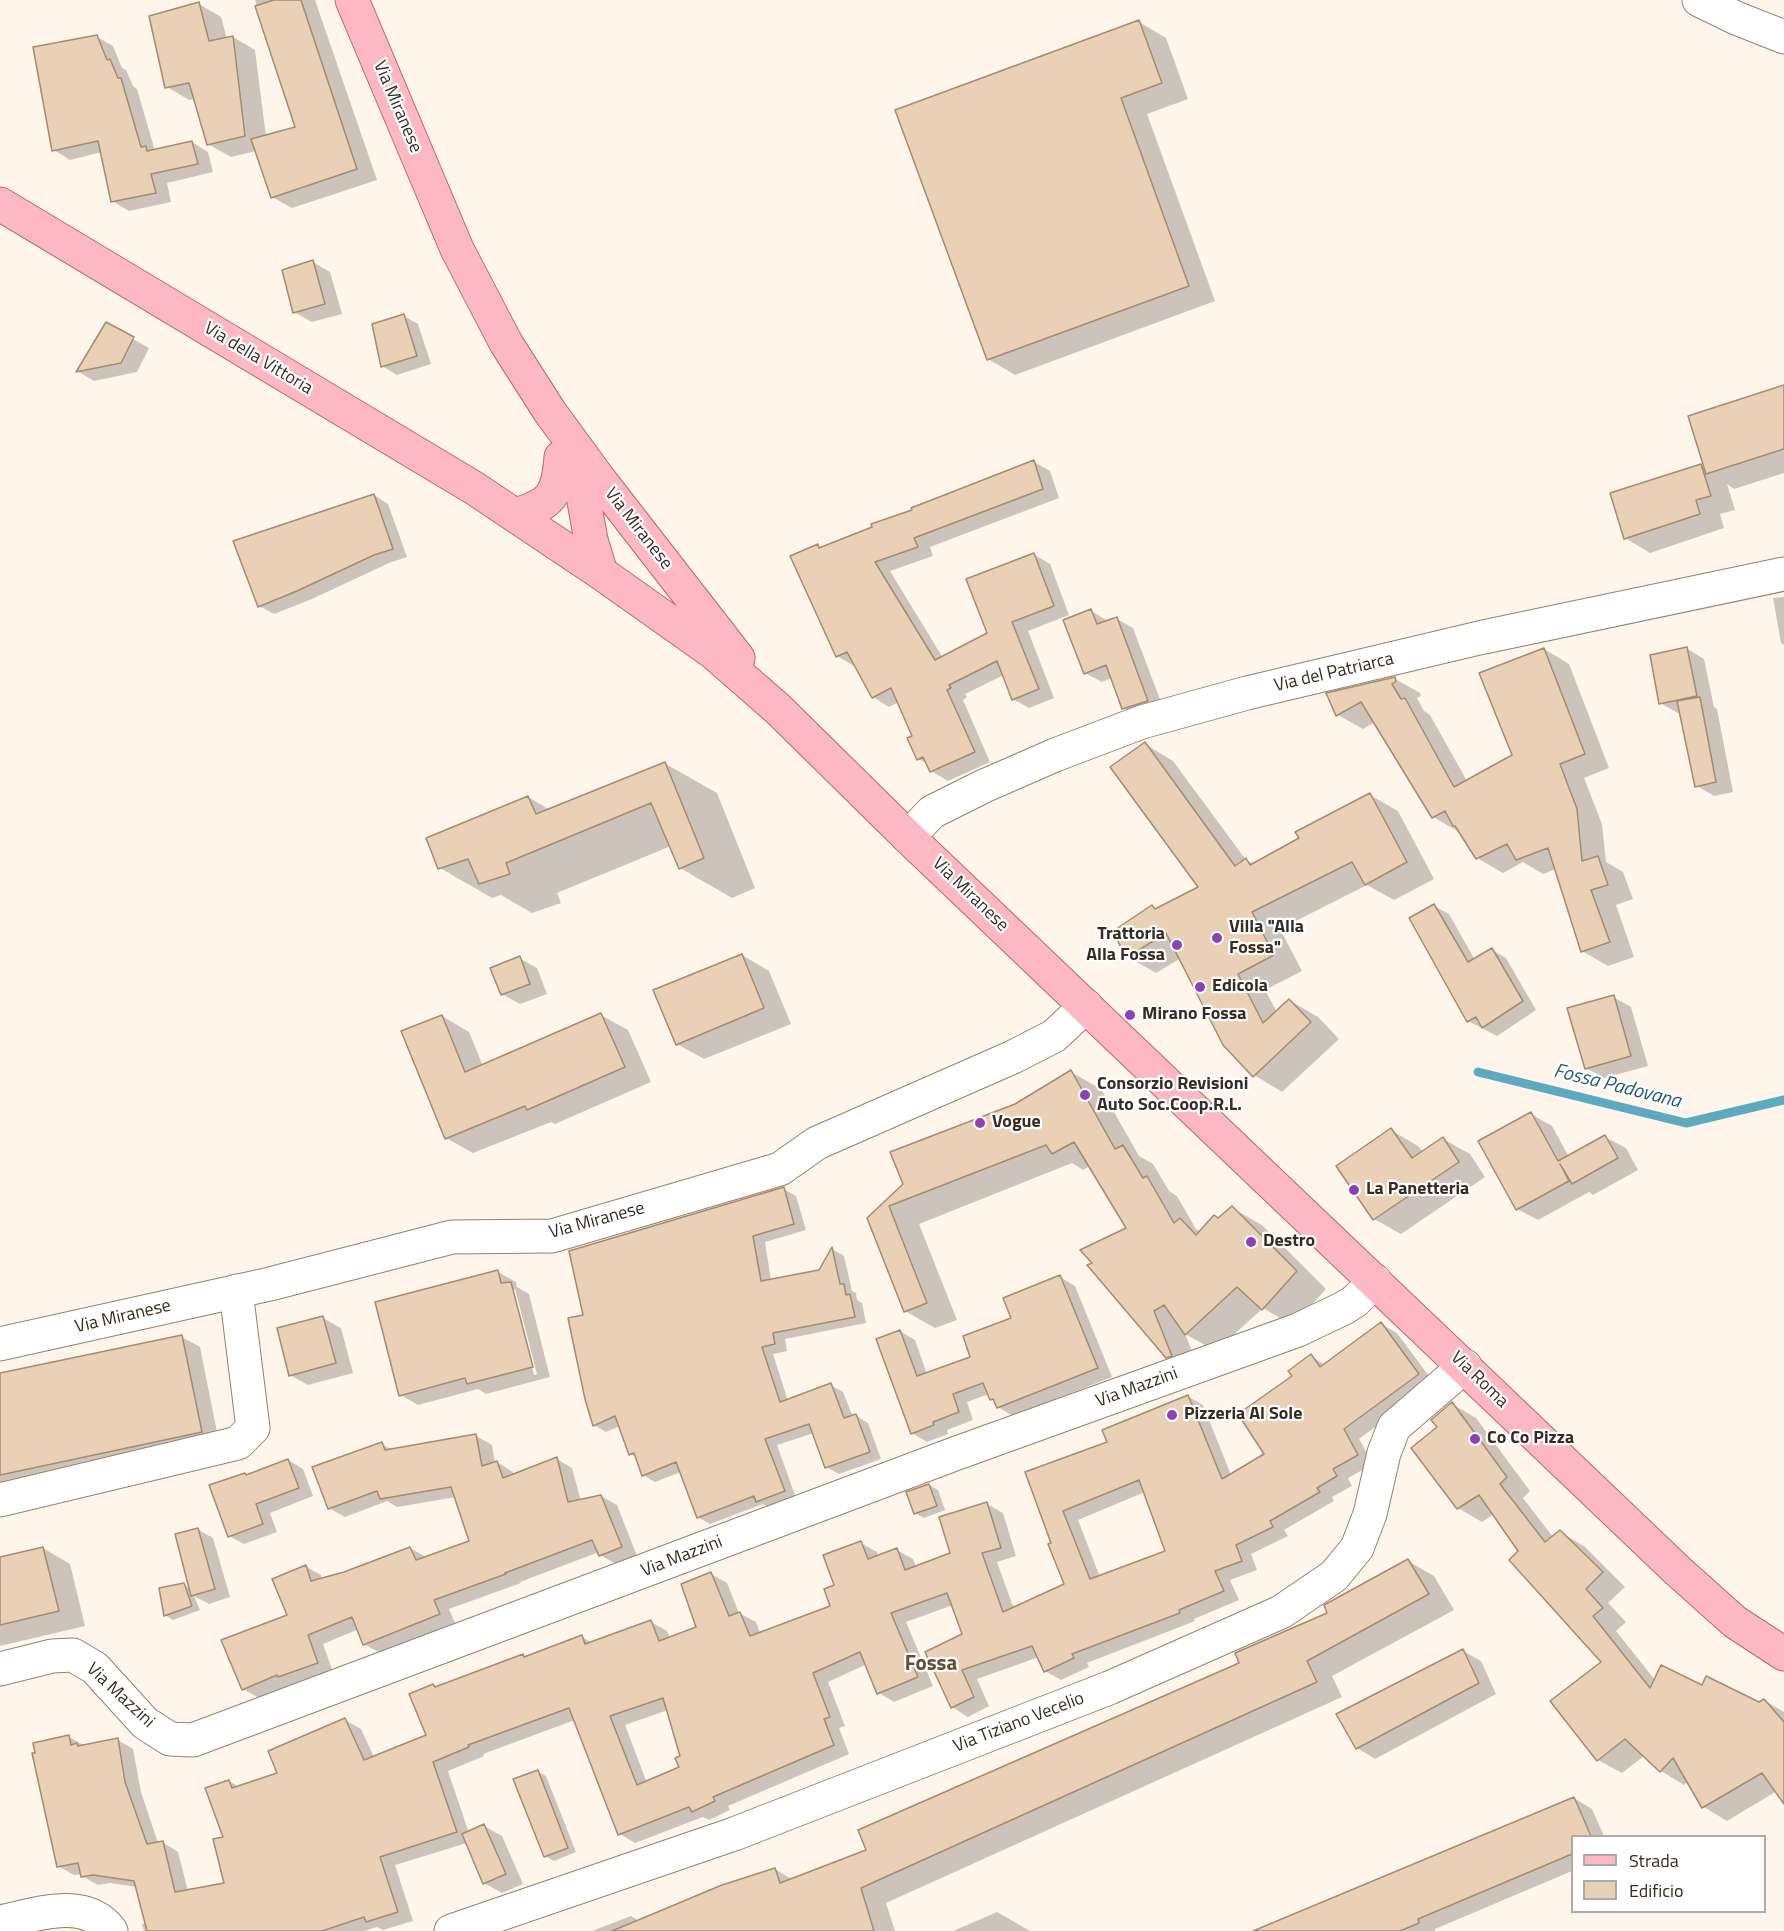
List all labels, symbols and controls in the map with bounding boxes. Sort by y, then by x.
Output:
street label: Via Miranese [368,58,426,156]
street label: Via della Vittoria [200,318,316,400]
street label: Via Miranese [599,484,677,574]
street label: Via del Patriarca [1272,649,1396,697]
street label: Via Miranese [927,853,1013,937]
place label: Villa "Alla Fossa" [1229,917,1304,960]
place label: Trattoria Alla Fossa [1086,924,1165,966]
marker: Villa "Alla Fossa" [1210,931,1224,945]
marker: Trattoria Alla Fossa [1170,938,1184,952]
place label: Edicola [1212,976,1268,998]
marker: Edicola [1193,980,1207,994]
place label: Mirano Fossa [1142,1004,1246,1026]
marker: Mirano Fossa [1123,1008,1137,1022]
water label: Fossa Padovana [1551,1060,1683,1114]
place label: Consorzio Revisioni Auto Soc.Coop.R.L. [1097,1074,1248,1116]
marker: Consorzio Revisioni Auto Soc.Coop.R.L. [1078,1088,1092,1102]
place label: Vogue [992,1112,1041,1134]
marker: Vogue [973,1116,987,1130]
place label: La Panetteria [1366,1179,1469,1201]
marker: La Panetteria [1347,1183,1361,1197]
street label: Via Miranese [547,1198,647,1244]
place label: Destro [1263,1231,1315,1253]
marker: Destro [1244,1235,1258,1249]
street label: Via Miranese [73,1295,173,1339]
street label: Via Roma [1446,1347,1512,1413]
street label: Via Mazzini [1093,1363,1181,1413]
place label: Pizzeria Al Sole [1184,1404,1302,1426]
marker: Pizzeria Al Sole [1165,1408,1179,1422]
place label: Co Co Pizza [1487,1428,1574,1450]
marker: Co Co Pizza [1468,1432,1482,1446]
street label: Via Mazzini [638,1532,726,1582]
district label: Fossa [905,1652,957,1678]
street label: Via Mazzini [81,1659,159,1733]
street label: Via Tiziano Vecelio [950,1688,1088,1758]
legend [1571,1835,1766,1913]
text: Strada [1629,1847,1679,1874]
text: Edificio [1629,1877,1683,1904]

